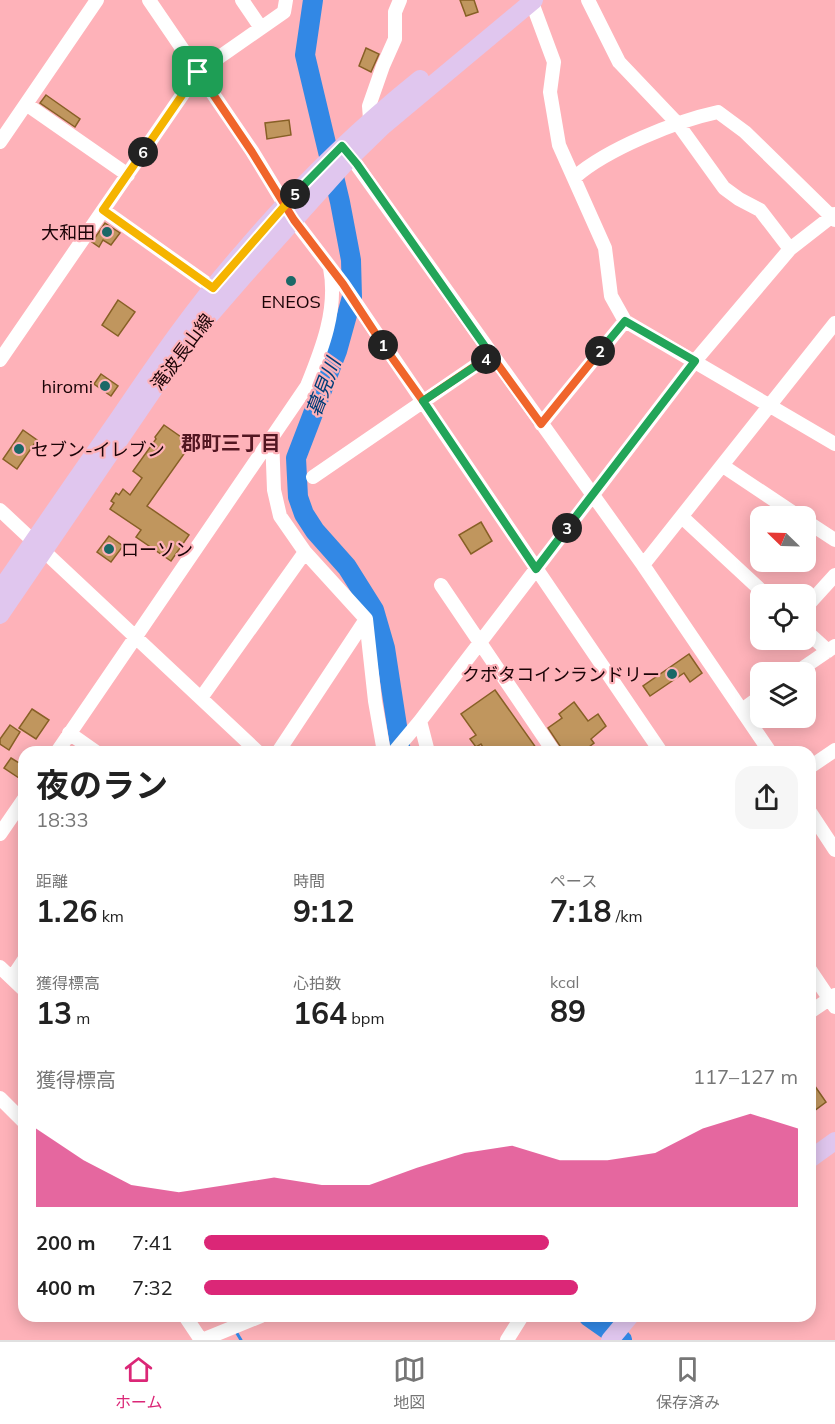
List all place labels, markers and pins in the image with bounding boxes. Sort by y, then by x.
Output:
pin [172,46,223,97]
pin: 6 [128,137,158,167]
pin: 5 [280,179,310,209]
place label: 大和田 [41,221,95,244]
marker: 大和田 [100,225,114,239]
marker: ENEOS [284,274,298,288]
place label: ENEOS [261,290,321,313]
pin: 1 [368,330,398,360]
pin: 2 [585,336,615,366]
pin: 4 [471,344,501,374]
place label: hiromi [41,375,93,398]
marker: hiromi [98,379,112,393]
place label: セブン-イレブン [31,438,165,461]
marker: セブン-イレブン [12,442,26,456]
pin: 3 [552,513,582,543]
place label: ローソン [121,538,193,561]
marker: ローソン [102,542,116,556]
place label: クボタコインランドリー [462,663,660,686]
marker: クボタコインランドリー [665,667,679,681]

